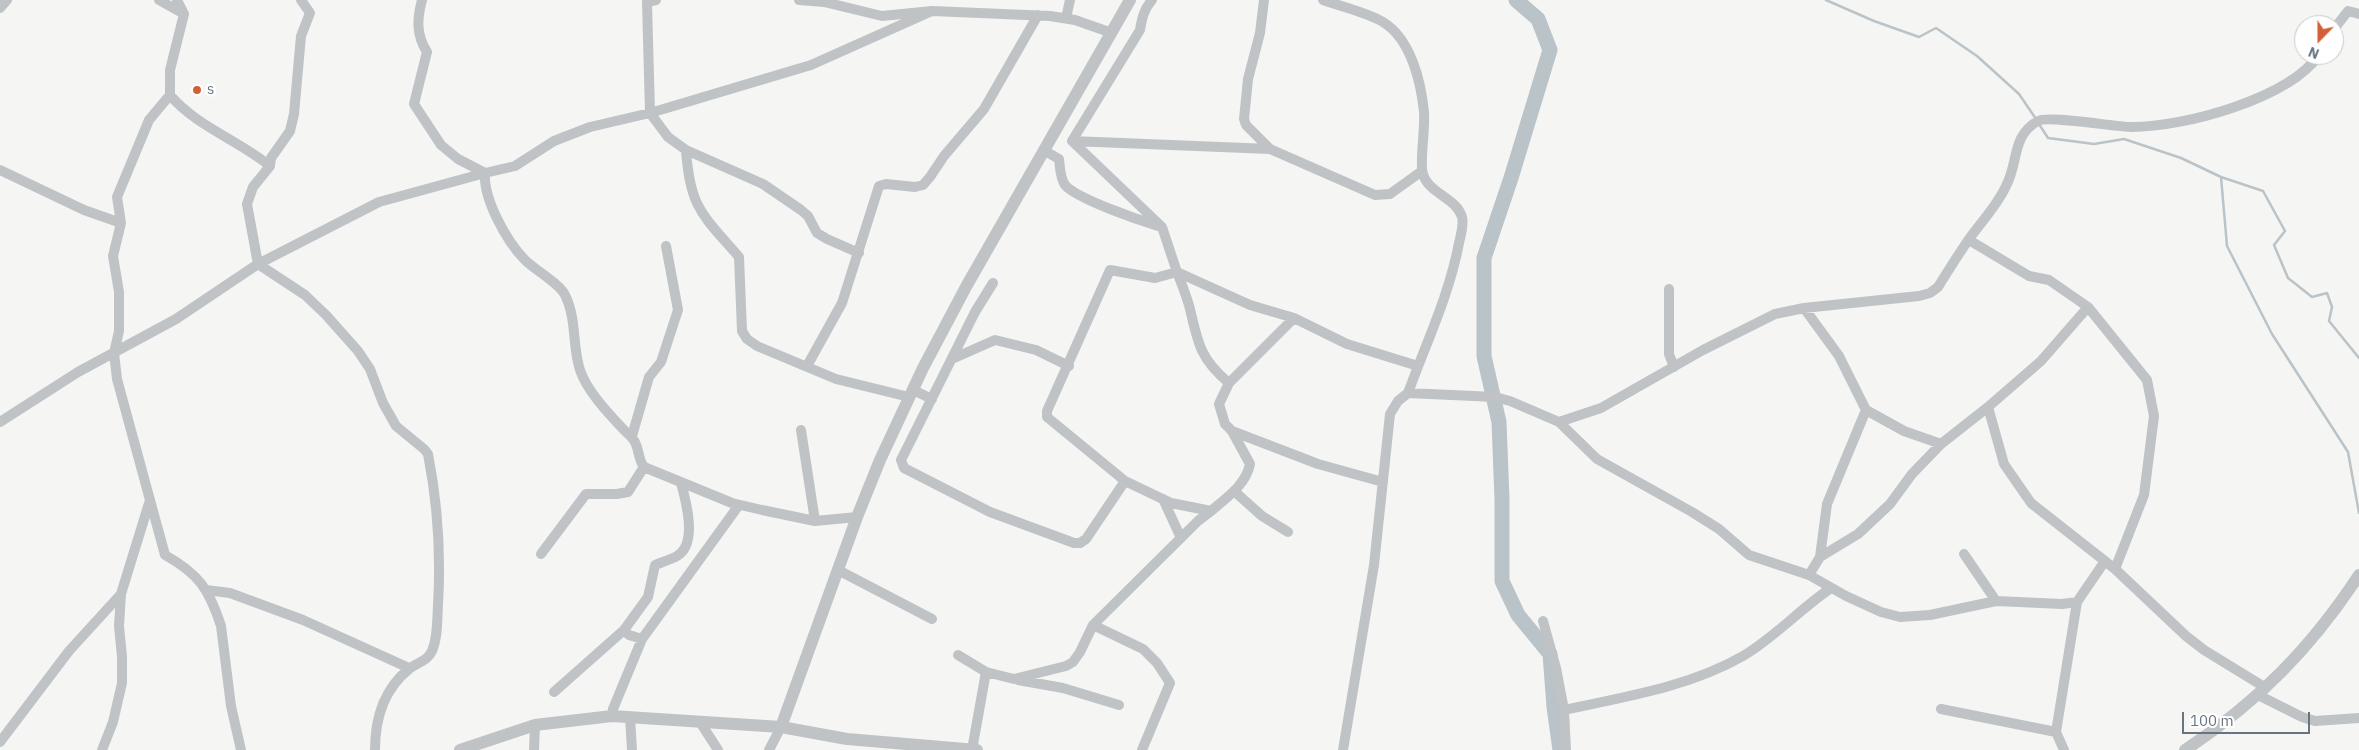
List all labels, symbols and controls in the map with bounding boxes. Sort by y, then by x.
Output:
north arrow [2294,15,2344,65]
text: N [2306,43,2322,63]
place label: s [207,81,214,99]
marker: s [191,84,203,96]
scale bar [2184,702,2312,734]
text: 100 m [2190,711,2234,730]

